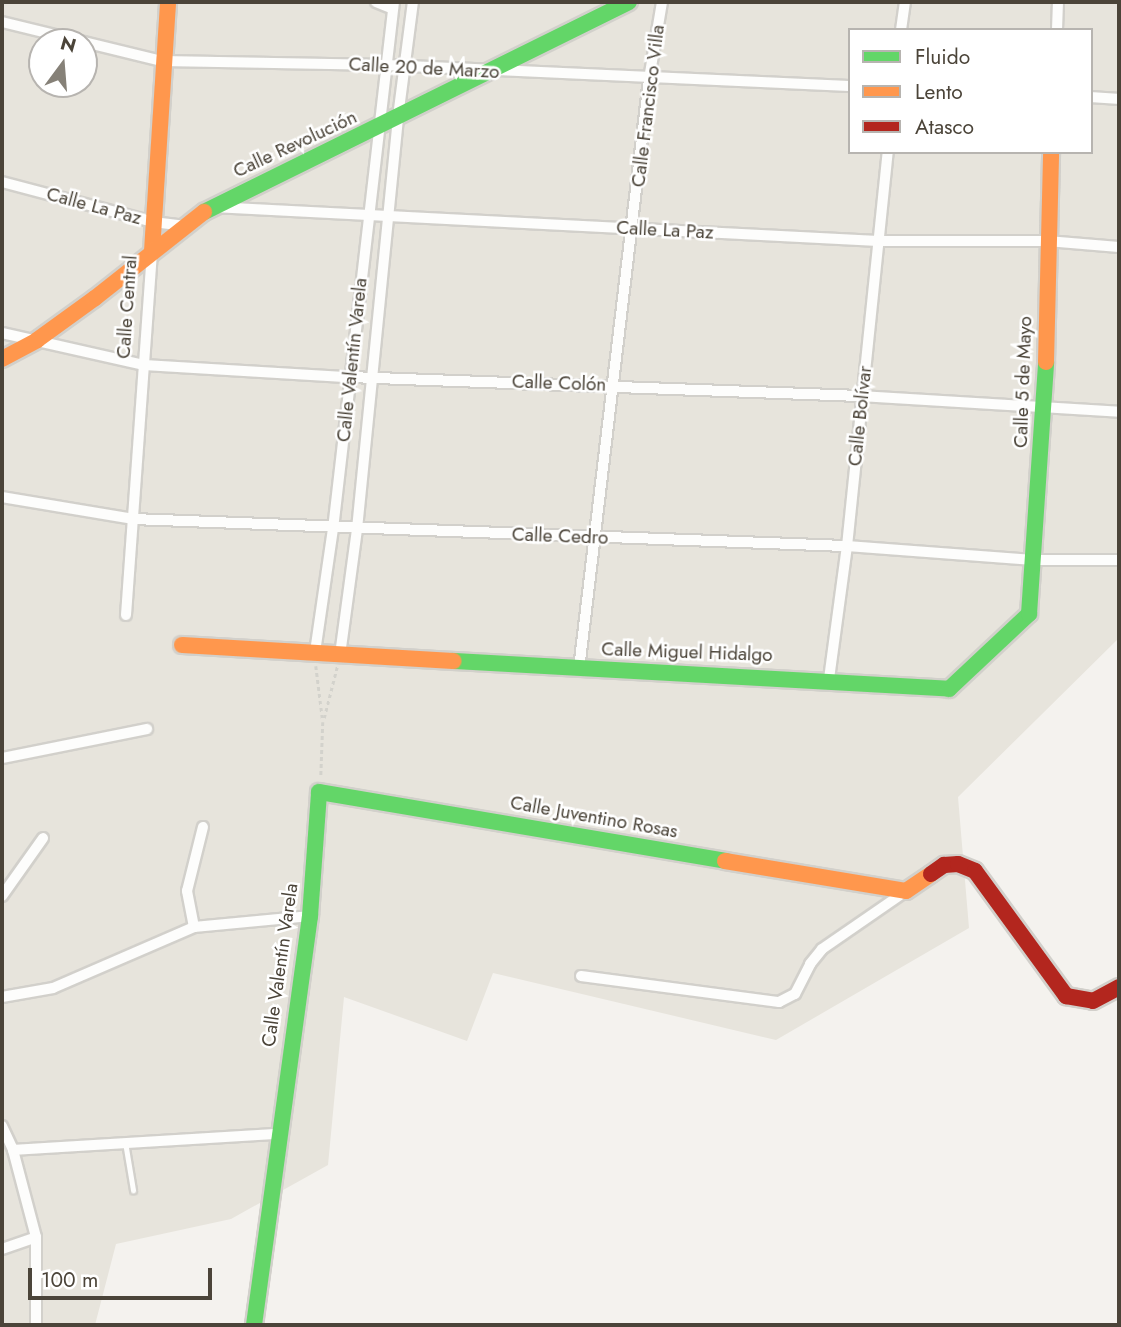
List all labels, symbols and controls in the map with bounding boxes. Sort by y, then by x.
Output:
street label: Calle Francisco Villa [627,24,669,188]
north arrow [28,28,98,98]
legend [848,28,1093,154]
text: N [57,29,79,59]
text: Fluido [915,42,970,72]
street label: Calle 20 de Marzo [348,53,500,83]
text: Lento [915,77,963,107]
street label: Calle Revolución [230,105,360,183]
text: Atasco [915,112,974,142]
street label: Calle La Paz [44,182,144,230]
street label: Calle La Paz [616,216,714,244]
street label: Calle Central [112,254,142,360]
street label: Calle Valentín Varela [332,277,372,443]
street label: Calle 5 de Mayo [1009,316,1037,448]
street label: Calle Bolívar [843,365,877,467]
street label: Calle Colón [511,370,607,396]
street label: Calle Cedro [511,523,609,549]
street label: Calle Miguel Hidalgo [601,638,773,666]
street label: Calle Juventino Rosas [508,791,680,843]
street label: Calle Valentín Varela [257,882,303,1048]
scale bar [32,1254,215,1298]
text: 100 m [41,1265,98,1295]

